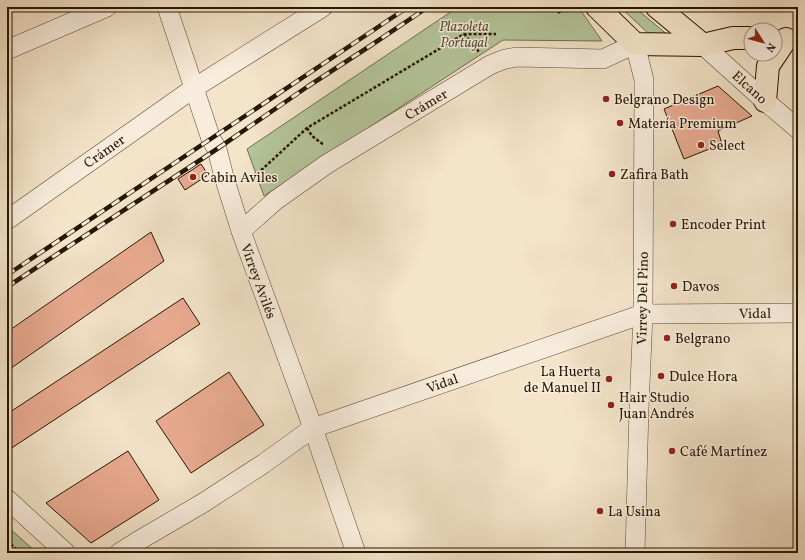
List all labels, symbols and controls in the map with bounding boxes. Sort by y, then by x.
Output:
park label: Plazoleta Portugal [439,18,489,53]
north arrow [743,22,783,62]
text: N [761,39,778,55]
street label: Elcano [727,67,771,109]
street label: Crámer [402,85,452,126]
place label: Belgrano Design [614,91,715,110]
marker: Belgrano Design [601,94,611,104]
place label: Matería Premium [628,115,737,134]
marker: Matería Premium [615,118,625,128]
street label: Crámer [80,131,130,173]
place label: Select [709,137,745,156]
marker: Select [696,140,706,150]
place label: Zafira Bath [620,166,689,185]
place label: Cabin Aviles [201,169,278,188]
marker: Zafira Bath [607,169,617,179]
marker: Cabin Aviles [188,172,198,182]
place label: Encoder Print [681,216,766,235]
marker: Encoder Print [668,219,678,229]
street label: Virrey Avilés [235,241,280,322]
street label: Virrey Del Pino [633,251,654,345]
place label: Davos [682,278,719,297]
marker: Davos [669,281,679,291]
street label: Vidal [739,305,771,324]
place label: Belgrano [675,330,730,349]
marker: Belgrano [662,333,672,343]
place label: La Huerta de Manuel II [524,363,601,398]
place label: Dulce Hora [669,368,738,387]
street label: Vidal [424,370,461,399]
marker: Dulce Hora [656,371,666,381]
marker: La Huerta de Manuel II [604,374,614,384]
place label: Hair Studio Juan Andrés [619,389,694,424]
marker: Hair Studio Juan Andrés [606,400,616,410]
place label: Café Martínez [680,443,767,462]
marker: Café Martínez [667,446,677,456]
place label: La Usina [608,503,661,522]
marker: La Usina [595,506,605,516]

